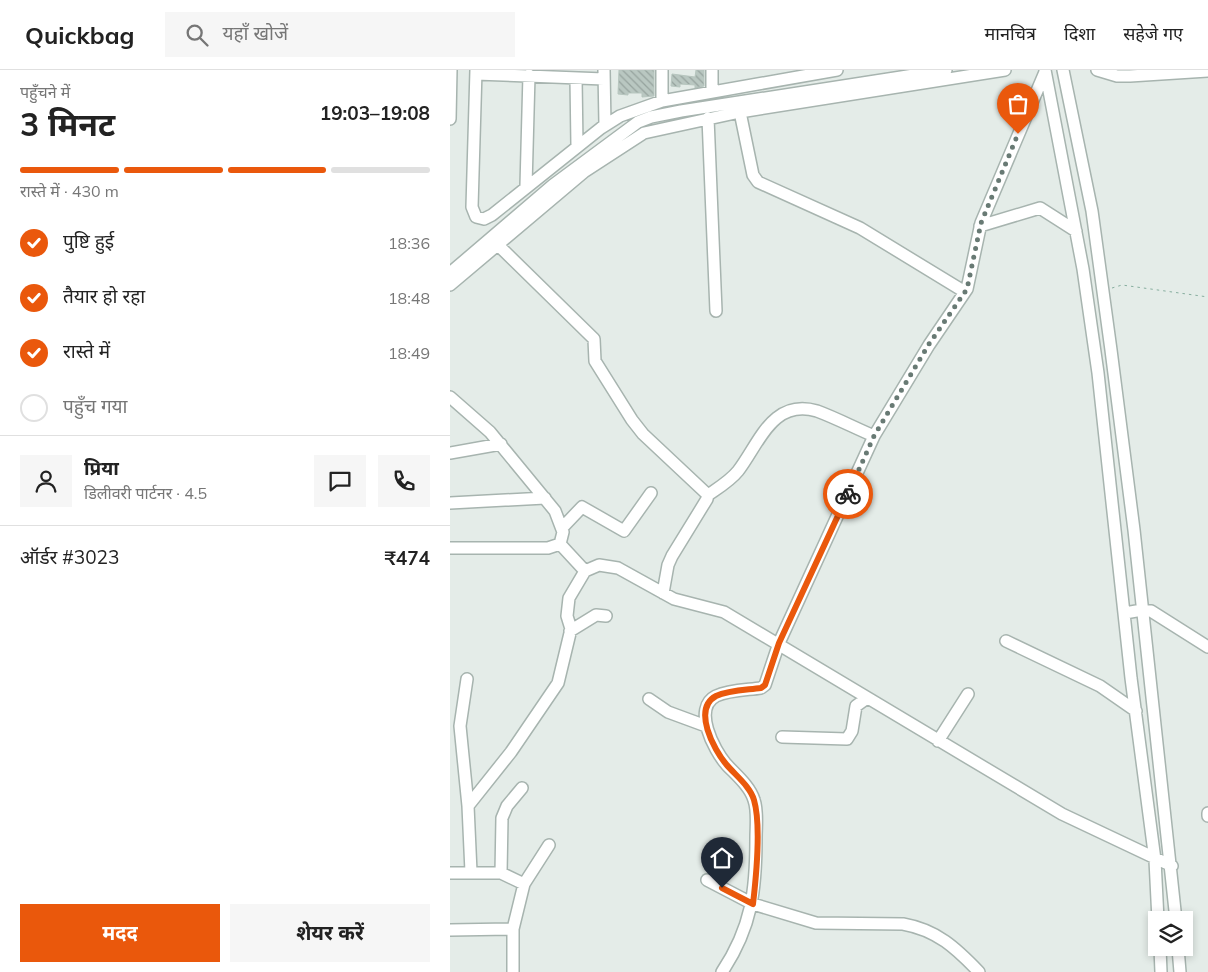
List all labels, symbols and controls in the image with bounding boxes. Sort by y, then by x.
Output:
search box [165,12,515,57]
text: Quickbag [25,20,135,50]
icon: search [183,21,211,49]
text: यहाँ खोजें [223,21,288,45]
text: मानचित्र [985,22,1036,45]
text: दिशा [1064,22,1095,45]
text: सहेजे गए [1123,22,1183,45]
text: पहुँचने में [20,82,70,102]
pin [997,83,1039,134]
icon: bag [1004,90,1032,118]
text: 19:03–19:08 [320,101,430,125]
text: 3 मिनट [20,104,115,144]
text: रास्ते में · 430 m [20,181,119,201]
icon: check [20,229,48,257]
text: पुष्टि हुई [63,229,114,253]
text: 18:36 [388,233,430,253]
icon: check [20,284,48,312]
text: तैयार हो रहा [63,284,145,308]
text: 18:48 [388,288,430,308]
icon: check [20,339,48,367]
text: रास्ते में [63,339,110,363]
text: 18:49 [388,343,430,363]
text: पहुँच गया [63,394,128,418]
button: person [20,455,72,507]
button: chat [314,455,366,507]
button: phone [378,455,430,507]
text: प्रिया [84,456,119,480]
courier [823,469,873,519]
icon: bike [834,480,862,508]
text: डिलीवरी पार्टनर · 4.5 [84,483,207,503]
text: ऑर्डर #3023 [20,545,119,569]
text: ₹474 [384,546,430,570]
pin [701,837,743,888]
icon: home [708,844,736,872]
button: मदद [20,904,220,962]
button: शेयर करें [230,904,430,962]
map controls [1148,911,1193,956]
button: layers [1148,911,1193,956]

